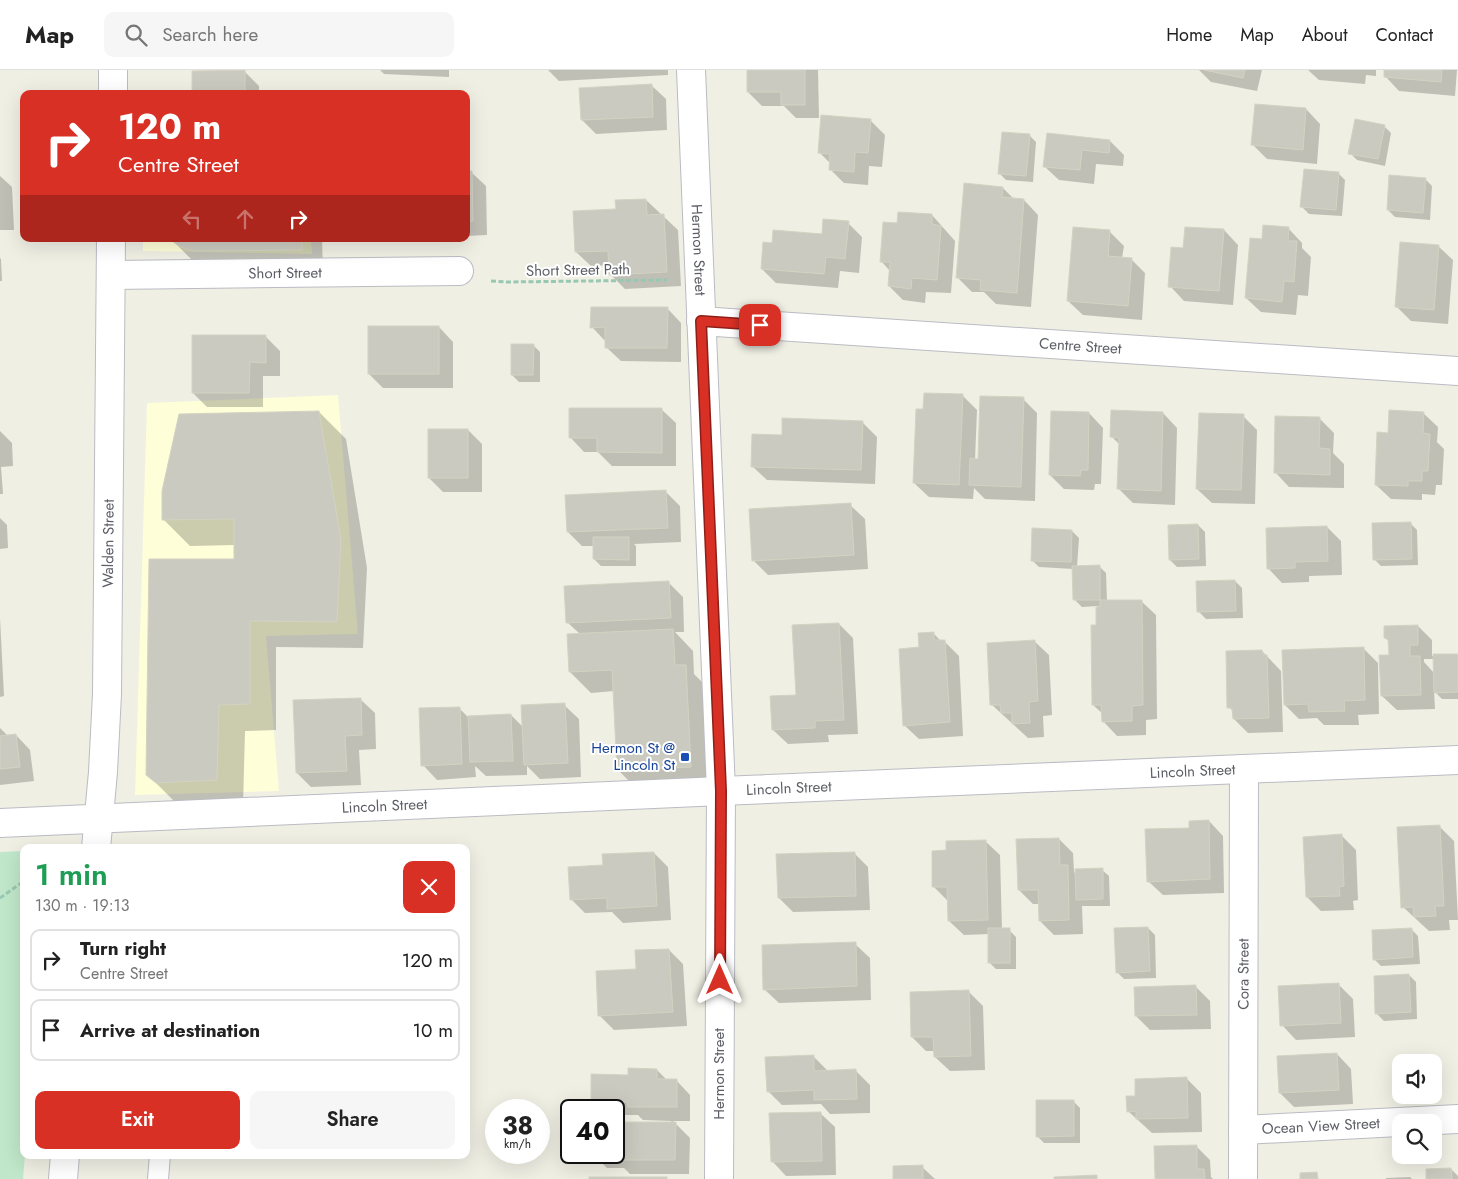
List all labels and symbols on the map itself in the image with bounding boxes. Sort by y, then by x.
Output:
street label: Hermon Street [686,204,711,297]
street label: Short Street Path [526,258,630,282]
street label: Short Street [248,262,322,284]
pin [739,304,781,346]
street label: Centre Street [1038,332,1122,360]
street label: Walden Street [97,499,120,588]
place label: Hermon St @ Lincoln St [591,737,675,776]
marker: Hermon St @ Lincoln St [679,751,691,763]
street label: Lincoln Street [1149,758,1236,784]
street label: Lincoln Street [746,775,833,801]
street label: Lincoln Street [341,793,428,819]
street label: Cora Street [1232,938,1255,1010]
position arrow [693,953,745,1005]
street label: Hermon Street [708,1028,730,1120]
speed limit sign: 40 [560,1099,625,1164]
street label: Ocean View Street [1261,1112,1381,1140]

